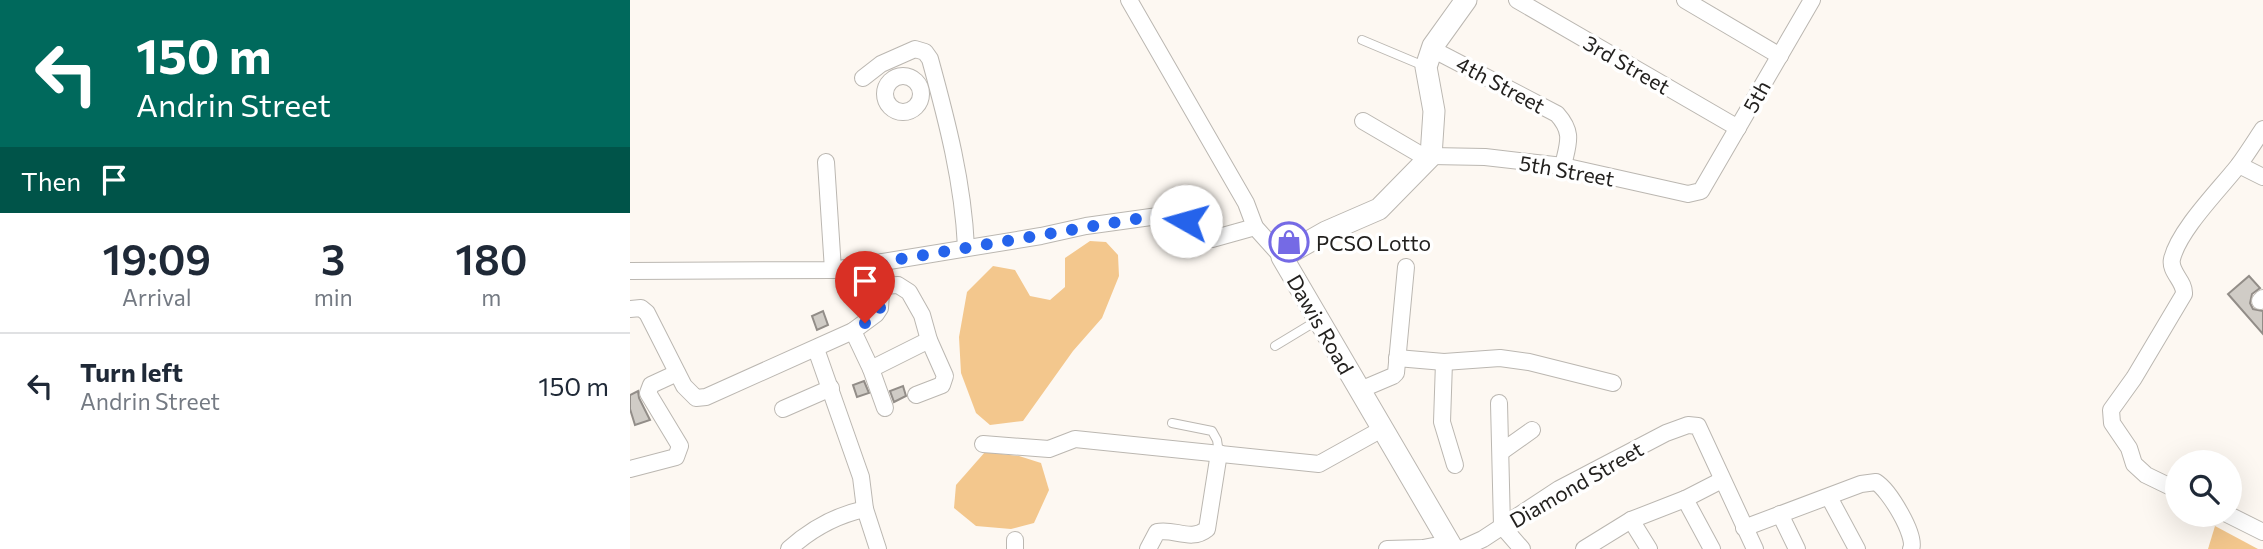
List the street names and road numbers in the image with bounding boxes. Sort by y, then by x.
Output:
street label: 3rd Street [1579,29,1675,99]
street label: 4th Street [1452,50,1550,118]
street label: 5th [1737,76,1775,116]
street label: 5th Street [1518,149,1616,191]
street label: Dawis Road [1282,270,1360,378]
street label: Diamond Street [1505,436,1647,532]

